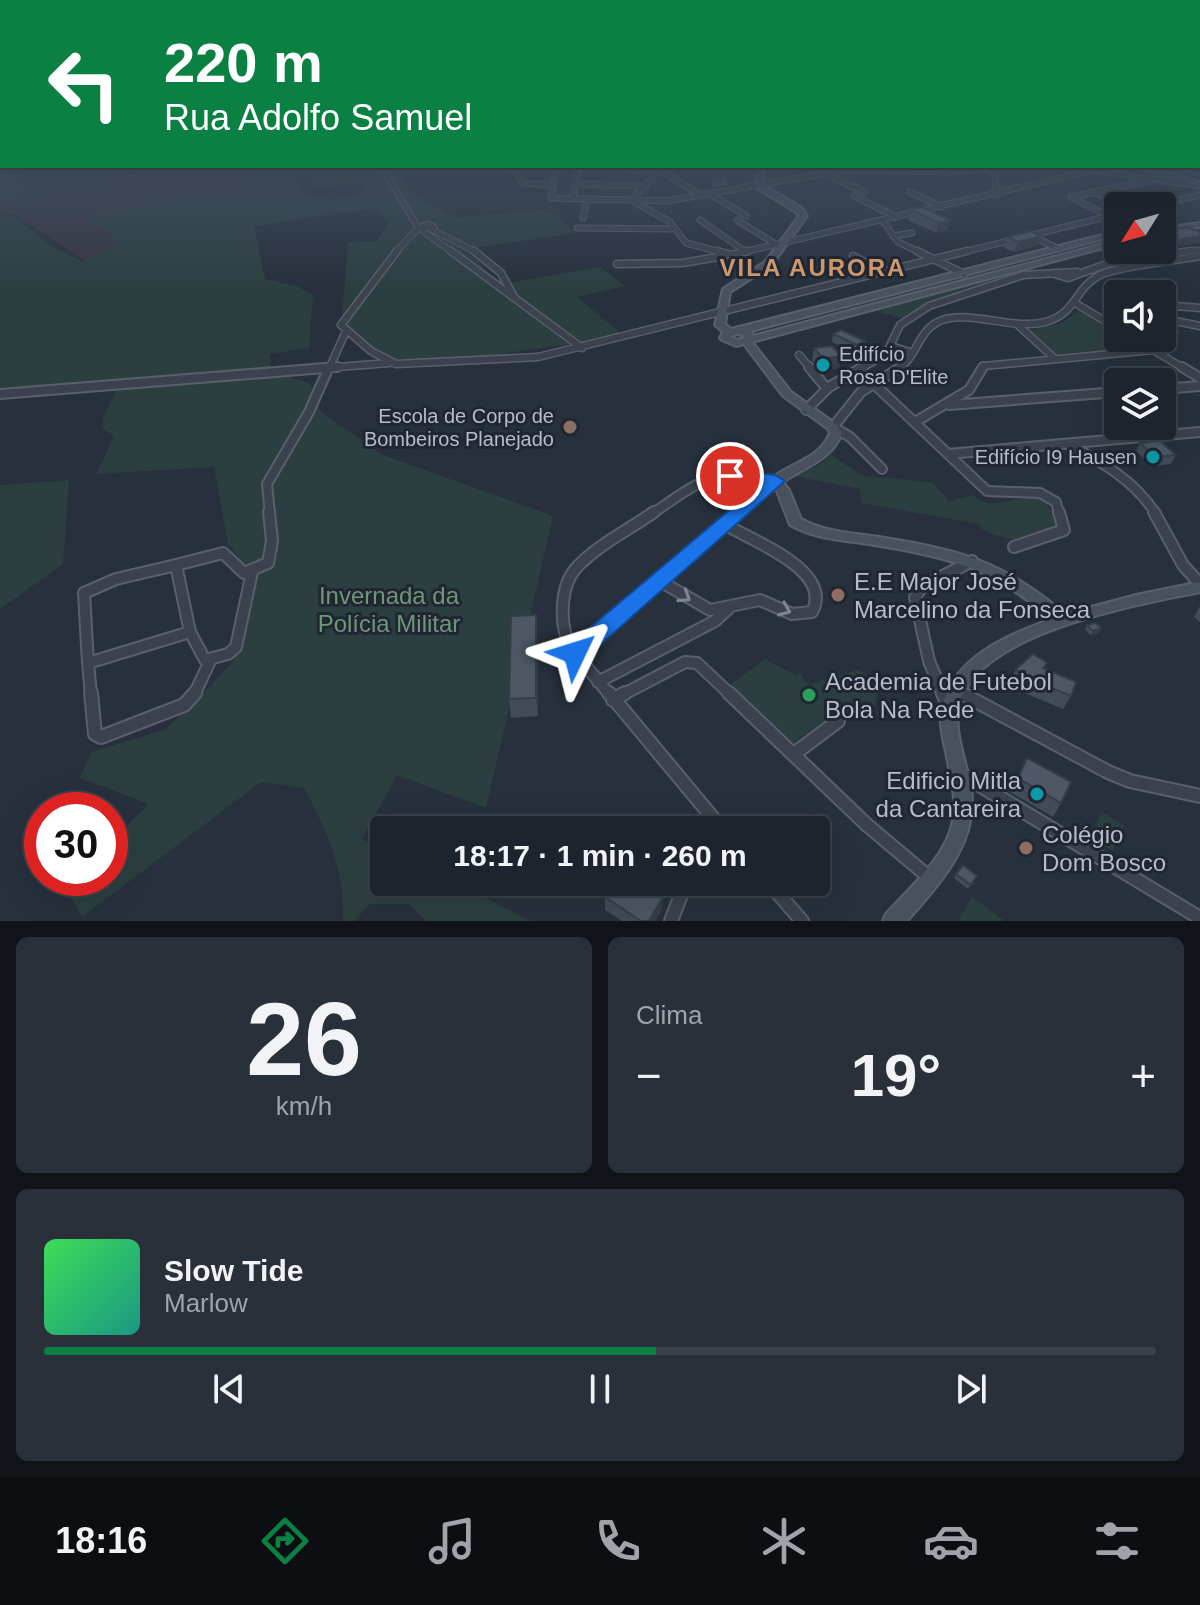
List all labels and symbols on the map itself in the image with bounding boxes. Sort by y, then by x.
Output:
north arrow [1104,192,1176,264]
district label: VILA AURORA [720,254,906,281]
place label: Edifício Rosa D'Elite [839,343,948,388]
marker: Edifício Rosa D'Elite [814,356,832,374]
place label: Escola de Corpo de Bombeiros Planejado [364,405,554,450]
marker: Escola de Corpo de Bombeiros Planejado [561,418,579,436]
pin [696,442,764,510]
place label: Edifício I9 Hausen [975,446,1137,468]
marker: Edifício I9 Hausen [1144,448,1162,466]
place label: E.E Major José Marcelino da Fonseca [854,568,1091,623]
park label: Invernada da Polícia Militar [318,582,460,637]
marker: E.E Major José Marcelino da Fonseca [829,586,847,604]
one-way arrow [676,587,691,602]
one-way arrow [777,600,791,616]
position arrow [533,611,617,695]
place label: Academia de Futebol Bola Na Rede [825,668,1052,723]
marker: Academia de Futebol Bola Na Rede [800,686,818,704]
place label: Edificio Mitla da Cantareira [876,767,1022,822]
marker: Edificio Mitla da Cantareira [1028,785,1046,803]
speed limit sign: 30 [24,792,128,896]
place label: Colégio Dom Bosco [1042,821,1166,876]
marker: Colégio Dom Bosco [1017,839,1035,857]

